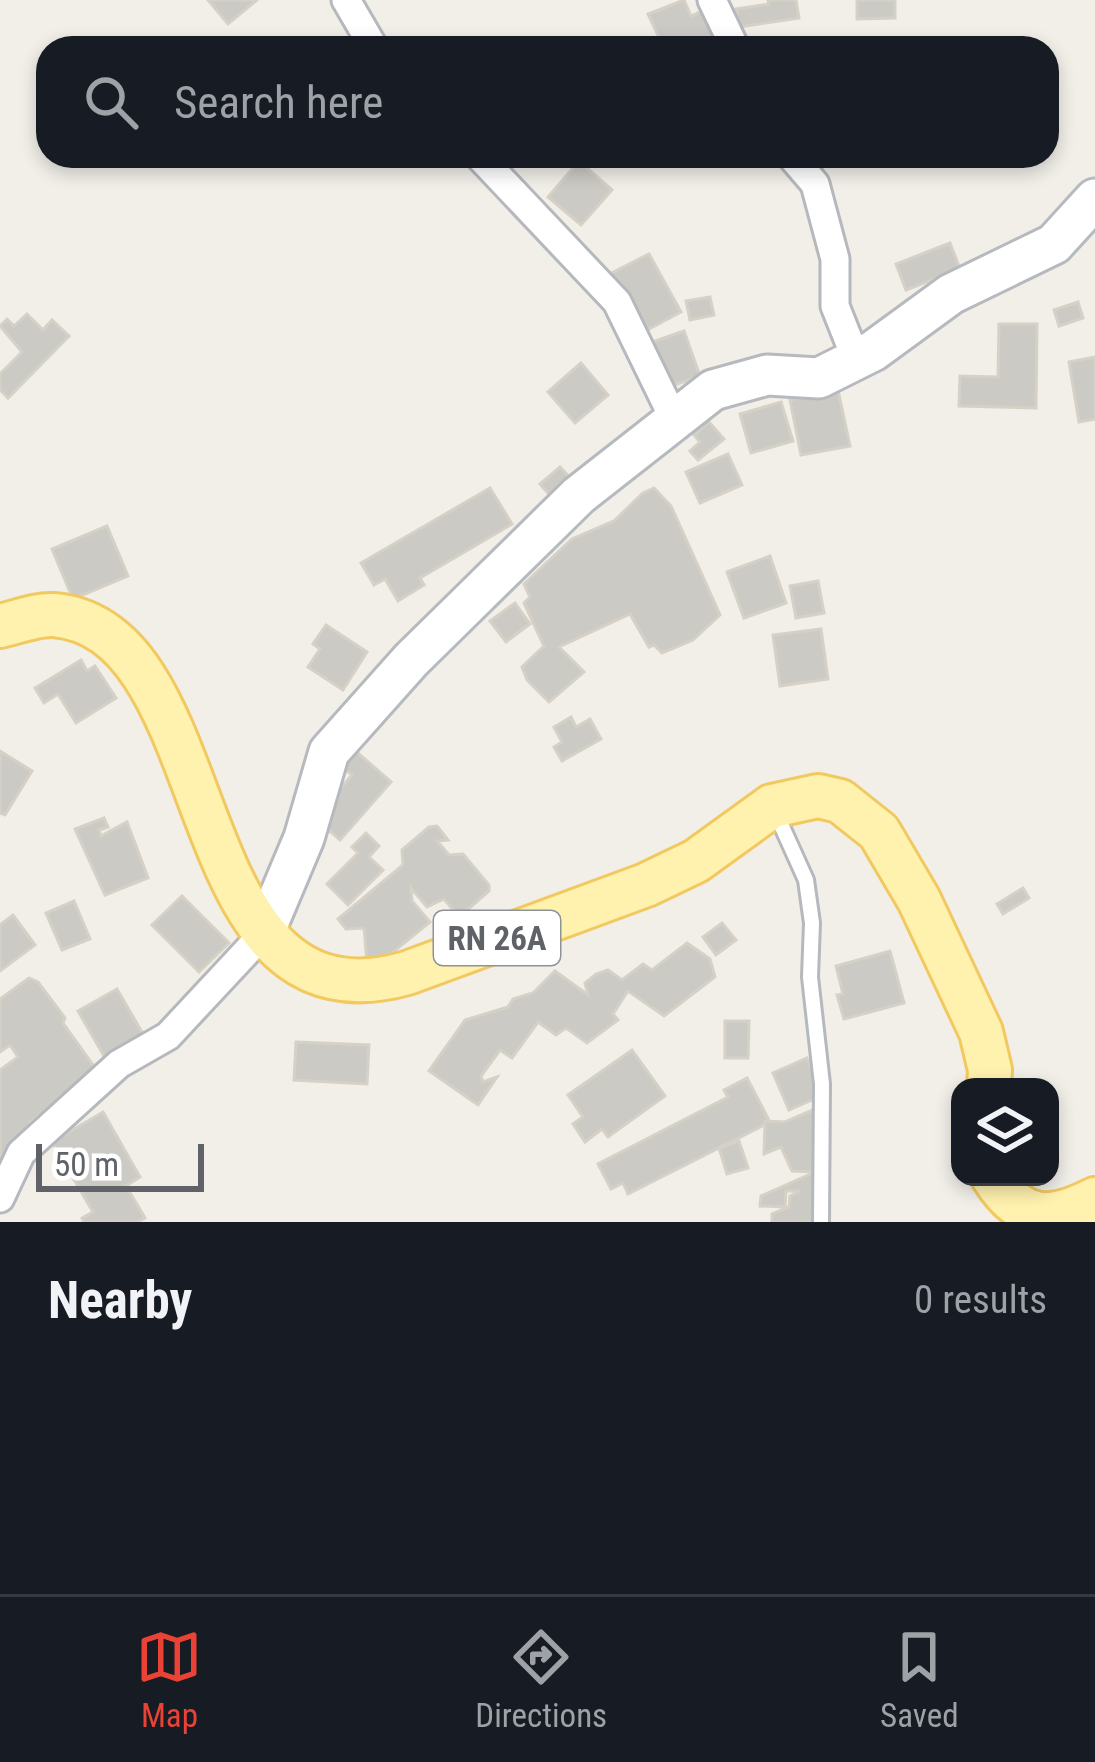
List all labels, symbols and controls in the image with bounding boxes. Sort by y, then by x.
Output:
search box [36,36,1059,168]
icon: search [78,69,144,135]
text: Search here [174,76,383,129]
road number: RN 26A [434,911,560,965]
map controls [951,1078,1059,1186]
button: layers [951,1078,1059,1186]
scale bar [36,1138,204,1191]
text: 50 m [54,1145,119,1184]
text: Nearby [48,1271,192,1330]
text: 0 results [914,1277,1047,1323]
tab: Map [136,1624,202,1735]
tab: Directions [475,1624,607,1735]
tab: Saved [880,1624,959,1735]

